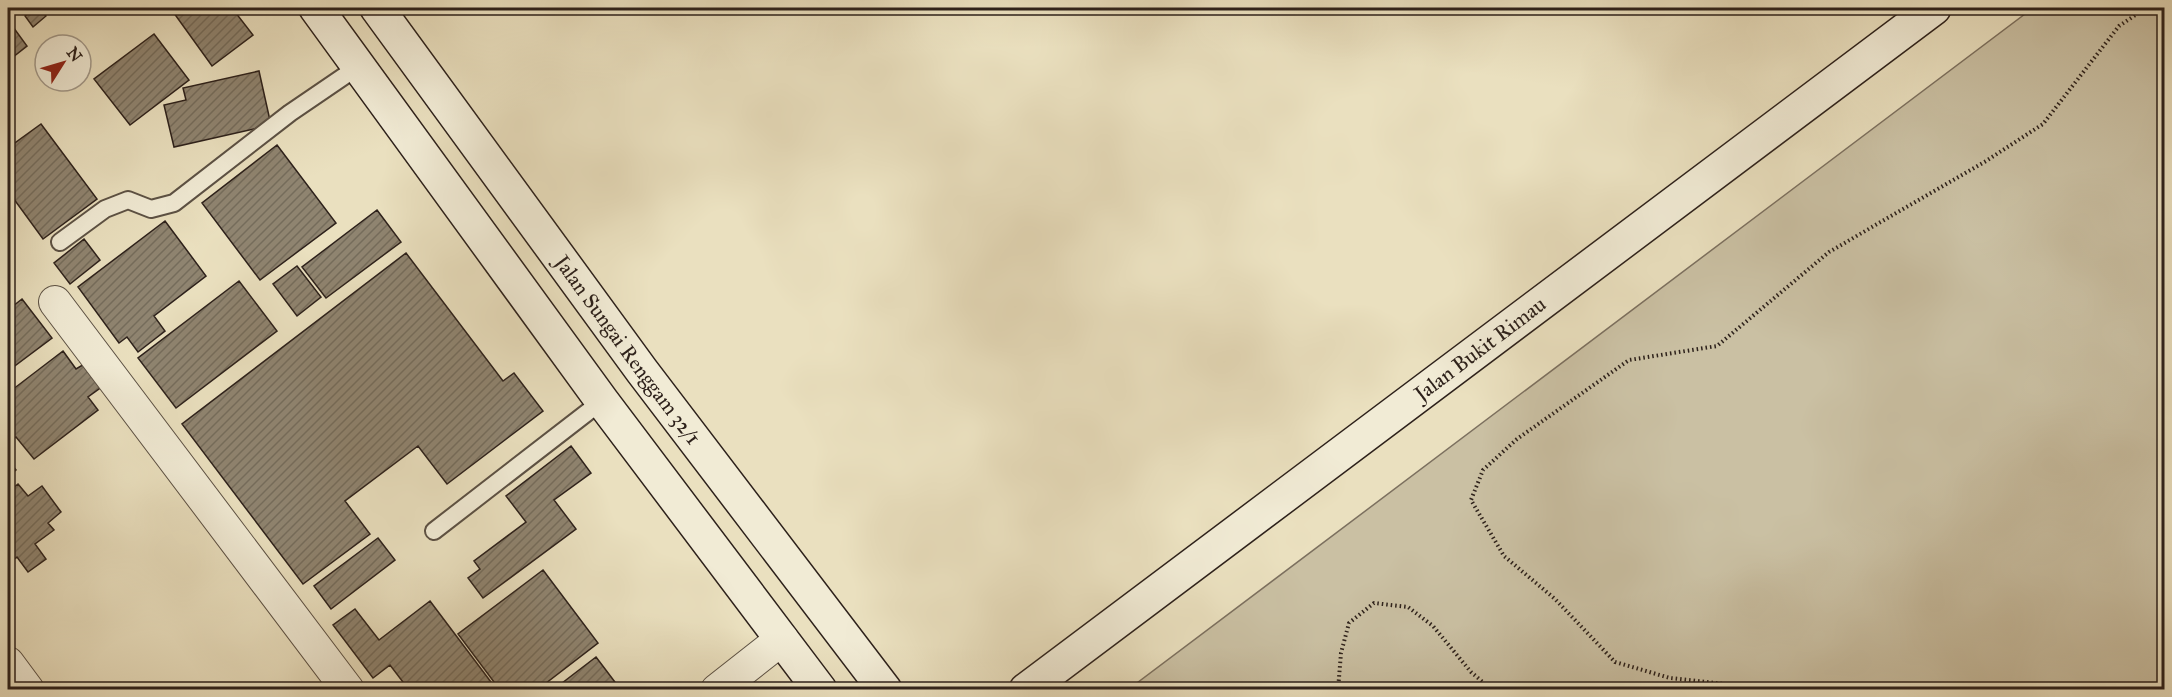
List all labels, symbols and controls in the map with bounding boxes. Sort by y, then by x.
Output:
north arrow [33,33,93,93]
text: N [63,43,87,66]
street label: Jalan Sungai Renggam 32/1 [548,249,706,450]
street label: Jalan Bukit Rimau [1408,291,1551,408]

